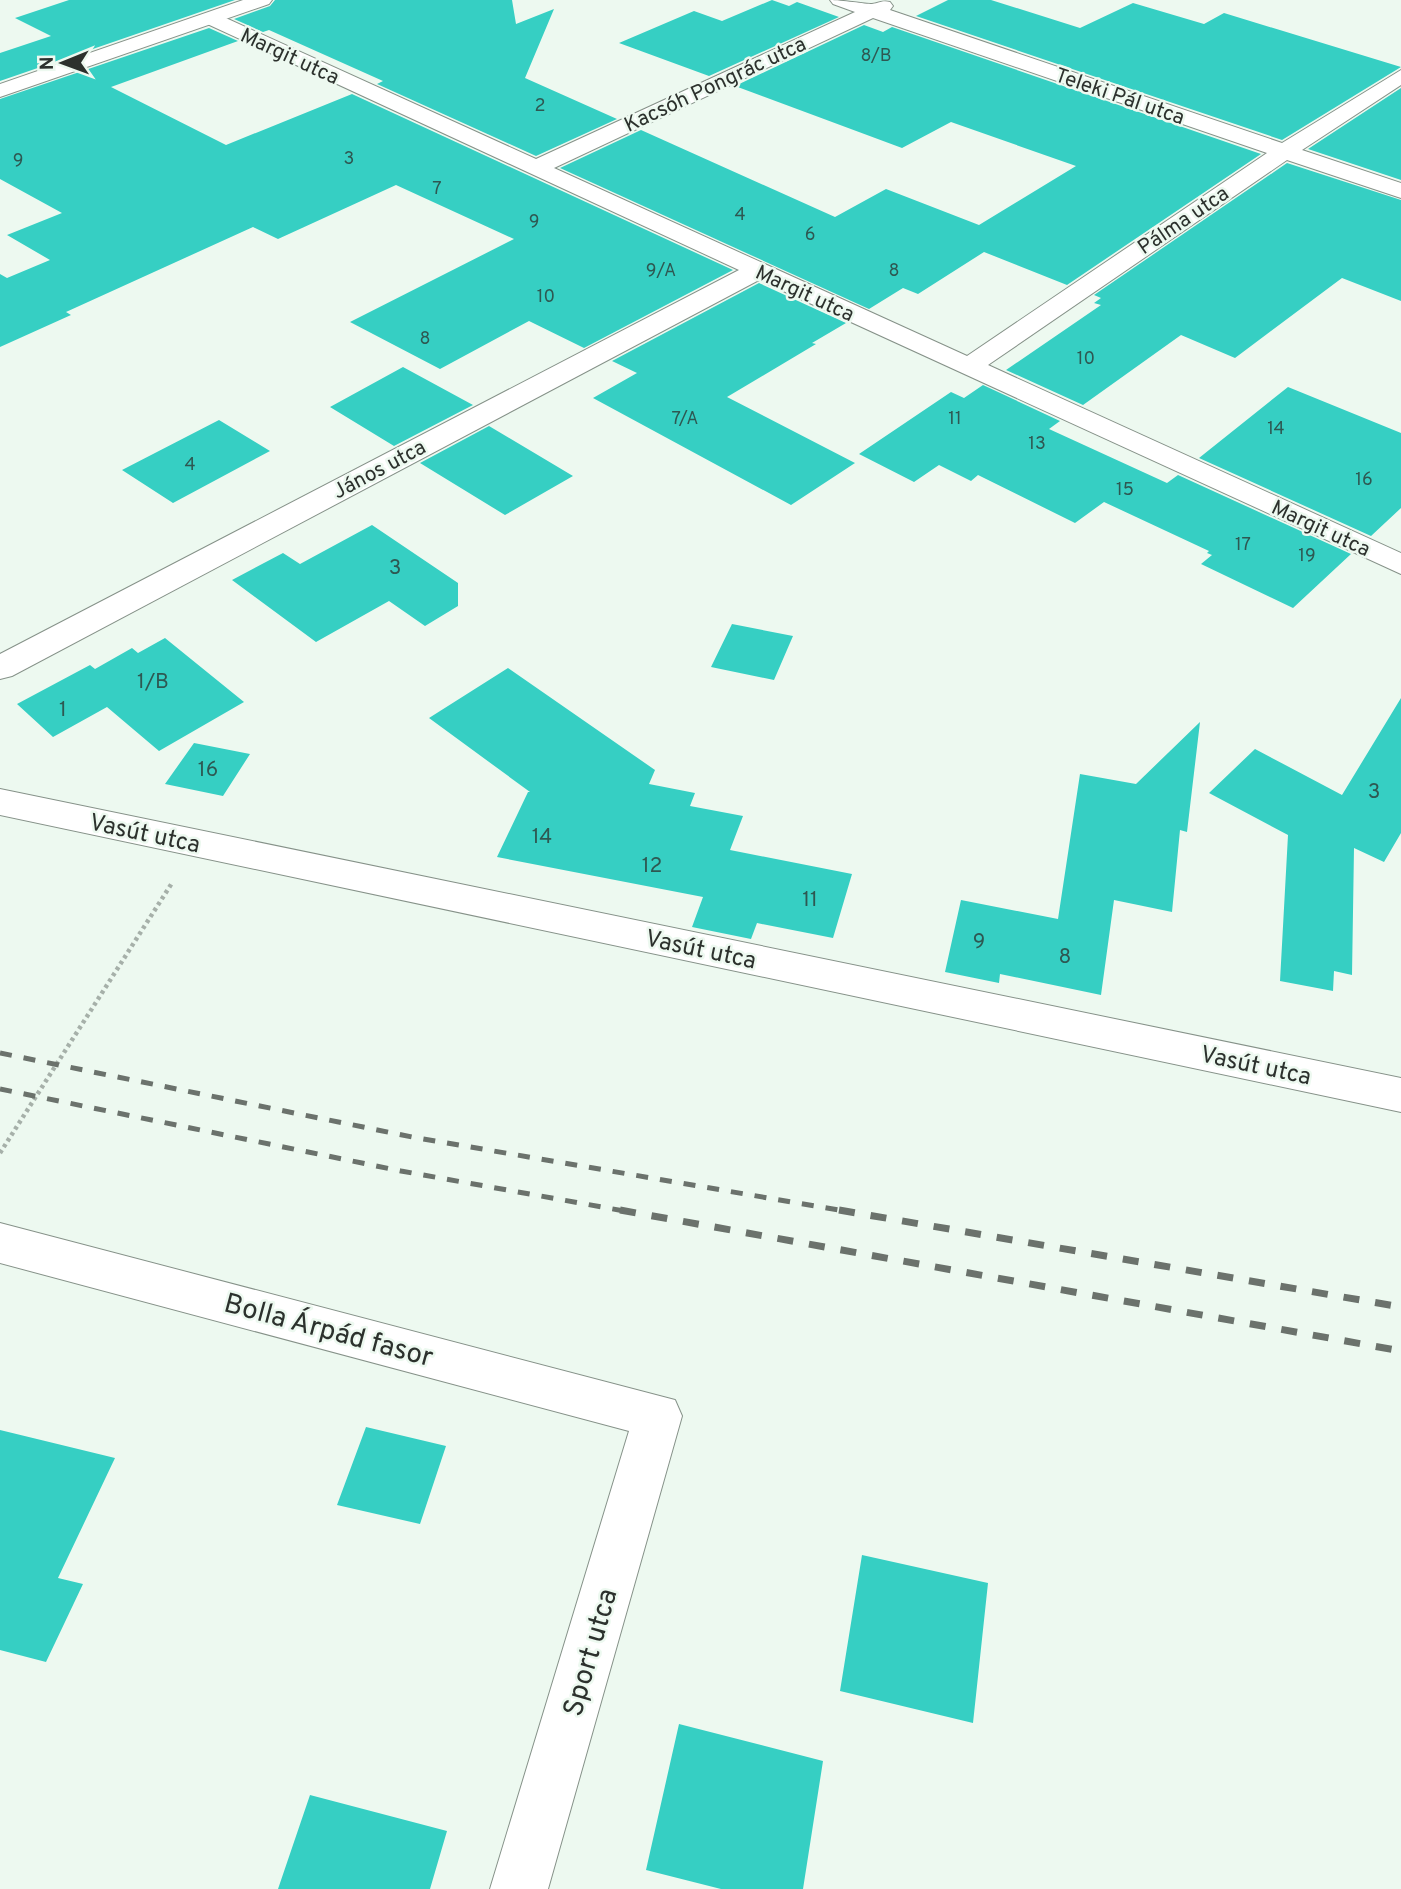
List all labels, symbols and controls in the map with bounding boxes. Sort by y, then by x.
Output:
street label: Margit utca [236,23,343,92]
north arrow [28,28,98,98]
street label: Kacsóh Pongrác utca [620,31,811,139]
house number: 8/B [861,45,892,68]
text: N [36,56,60,70]
street label: Teleki Pál utca [1051,63,1188,132]
house number: 2 [534,95,546,118]
house number: 3 [344,148,354,171]
house number: 9 [13,150,23,173]
house number: 7 [432,178,442,201]
street label: Pálma utca [1133,181,1235,262]
house number: 4 [734,204,746,227]
house number: 9 [529,211,539,234]
house number: 6 [805,224,815,247]
house number: 9/A [646,260,676,283]
street label: Margit utca [751,260,858,329]
house number: 8 [889,260,900,283]
house number: 10 [537,286,555,309]
house number: 8 [420,328,431,351]
house number: 10 [1077,348,1095,371]
house number: 7/A [671,408,699,431]
house number: 11 [948,408,962,431]
house number: 14 [1267,418,1285,441]
house number: 13 [1028,433,1046,456]
street label: János utca [328,434,431,506]
house number: 4 [184,454,196,477]
house number: 16 [1355,469,1373,492]
house number: 15 [1116,479,1134,502]
street label: Margit utca [1267,495,1374,564]
house number: 17 [1235,534,1251,557]
house number: 19 [1298,545,1316,568]
house number: 3 [389,555,401,582]
house number: 1/B [137,669,169,696]
house number: 1 [59,697,67,724]
house number: 16 [198,757,218,784]
house number: 3 [1368,779,1380,806]
street label: Vasút utca [86,809,203,861]
house number: 14 [532,824,552,851]
house number: 12 [642,853,662,880]
house number: 11 [802,887,818,914]
street label: Vasút utca [642,925,759,977]
house number: 9 [973,929,985,956]
house number: 8 [1059,944,1071,971]
street label: Vasút utca [1197,1041,1314,1093]
street label: Bolla Árpád fasor [220,1285,437,1377]
street label: Sport utca [556,1585,627,1721]

